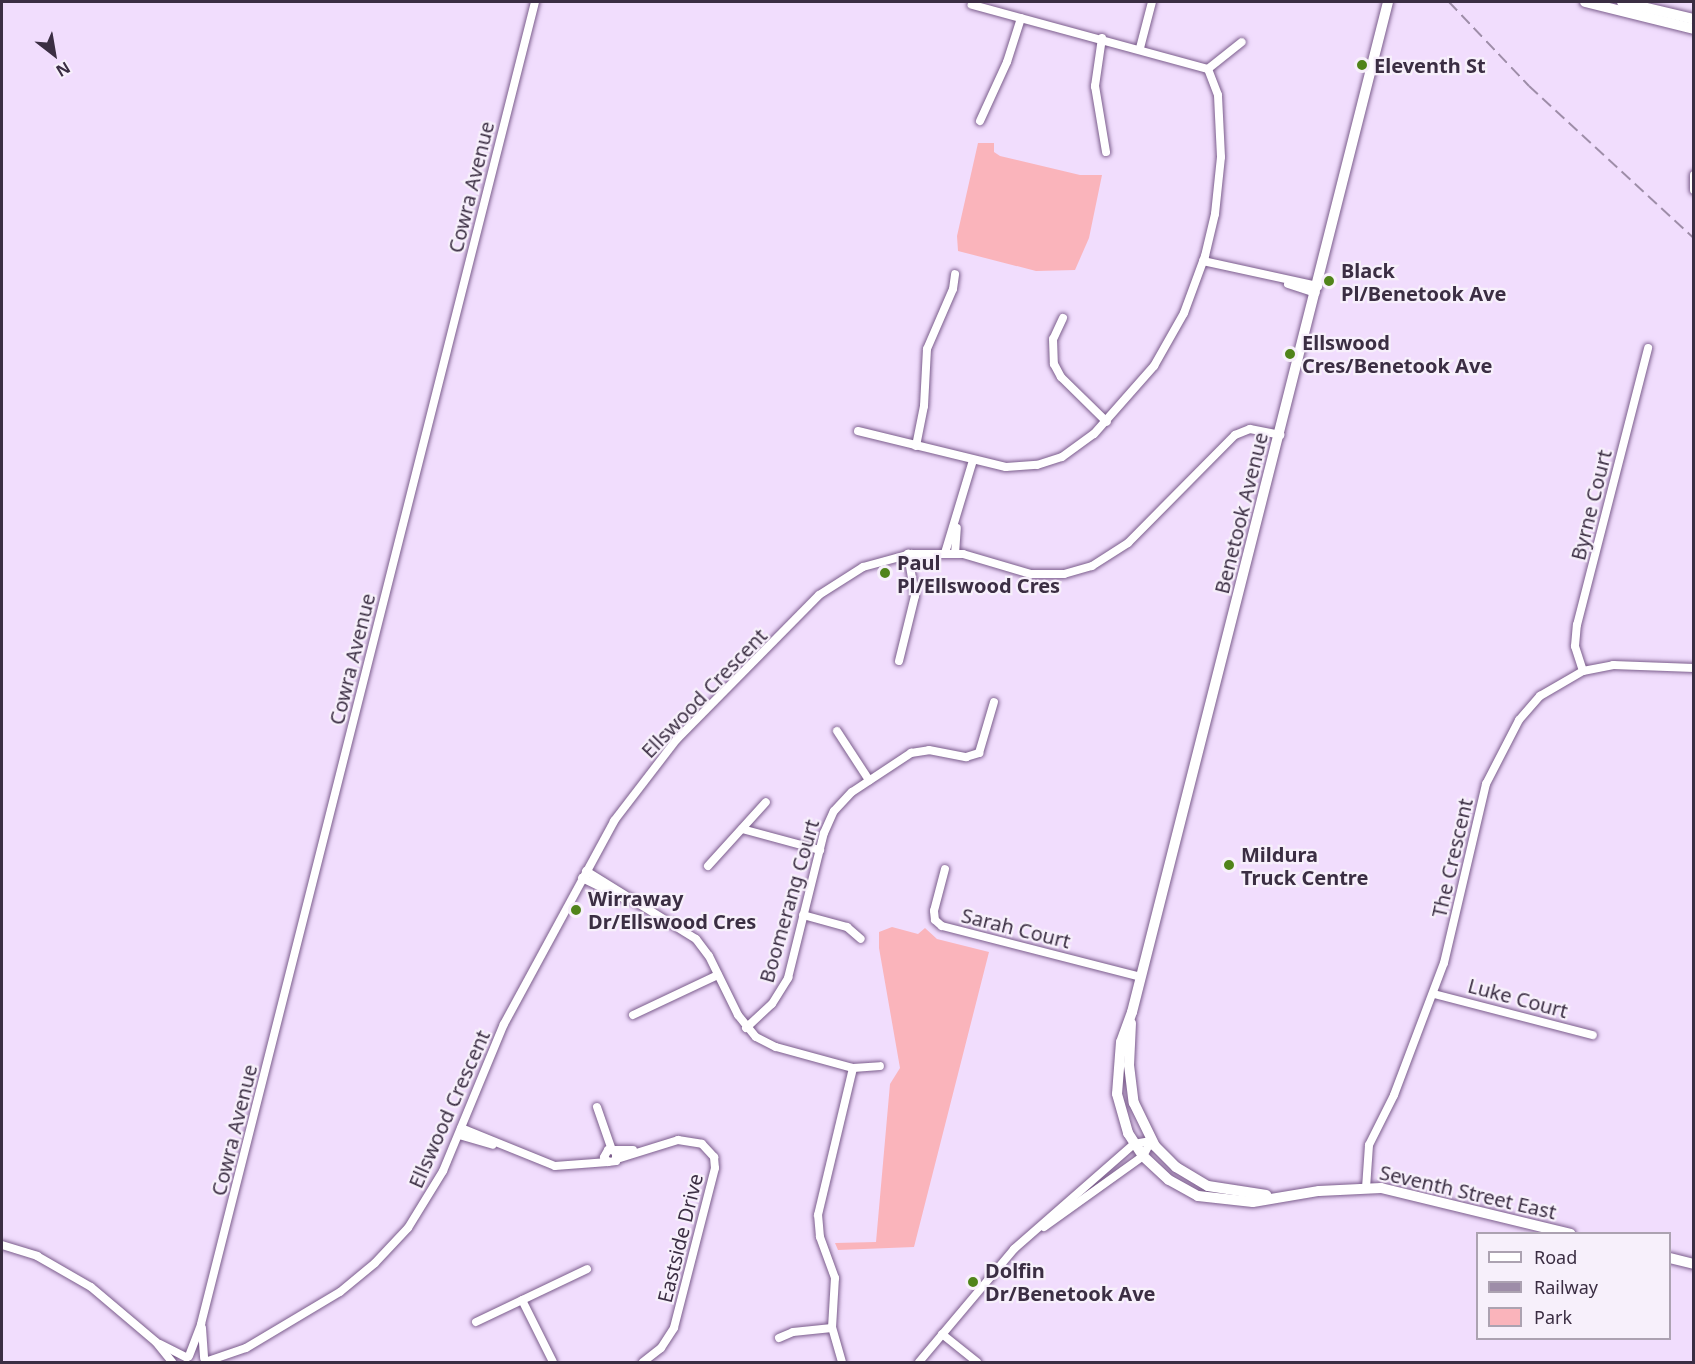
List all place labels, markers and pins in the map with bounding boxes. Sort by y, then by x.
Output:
place label: Eleventh St [1374,53,1486,77]
marker: Eleventh St [1355,58,1369,72]
place label: Black Pl/Benetook Ave [1341,258,1506,305]
marker: Black Pl/Benetook Ave [1322,274,1336,288]
place label: Ellswood Cres/Benetook Ave [1302,330,1492,377]
marker: Ellswood Cres/Benetook Ave [1283,347,1297,361]
place label: Paul Pl/Ellswood Cres [897,550,1060,597]
marker: Paul Pl/Ellswood Cres [878,566,892,580]
place label: Mildura Truck Centre [1241,842,1368,889]
marker: Mildura Truck Centre [1222,858,1236,872]
place label: Wirraway Dr/Ellswood Cres [588,886,756,933]
marker: Wirraway Dr/Ellswood Cres [569,903,583,917]
place label: Dolfin Dr/Benetook Ave [985,1258,1156,1305]
marker: Dolfin Dr/Benetook Ave [966,1275,980,1289]

